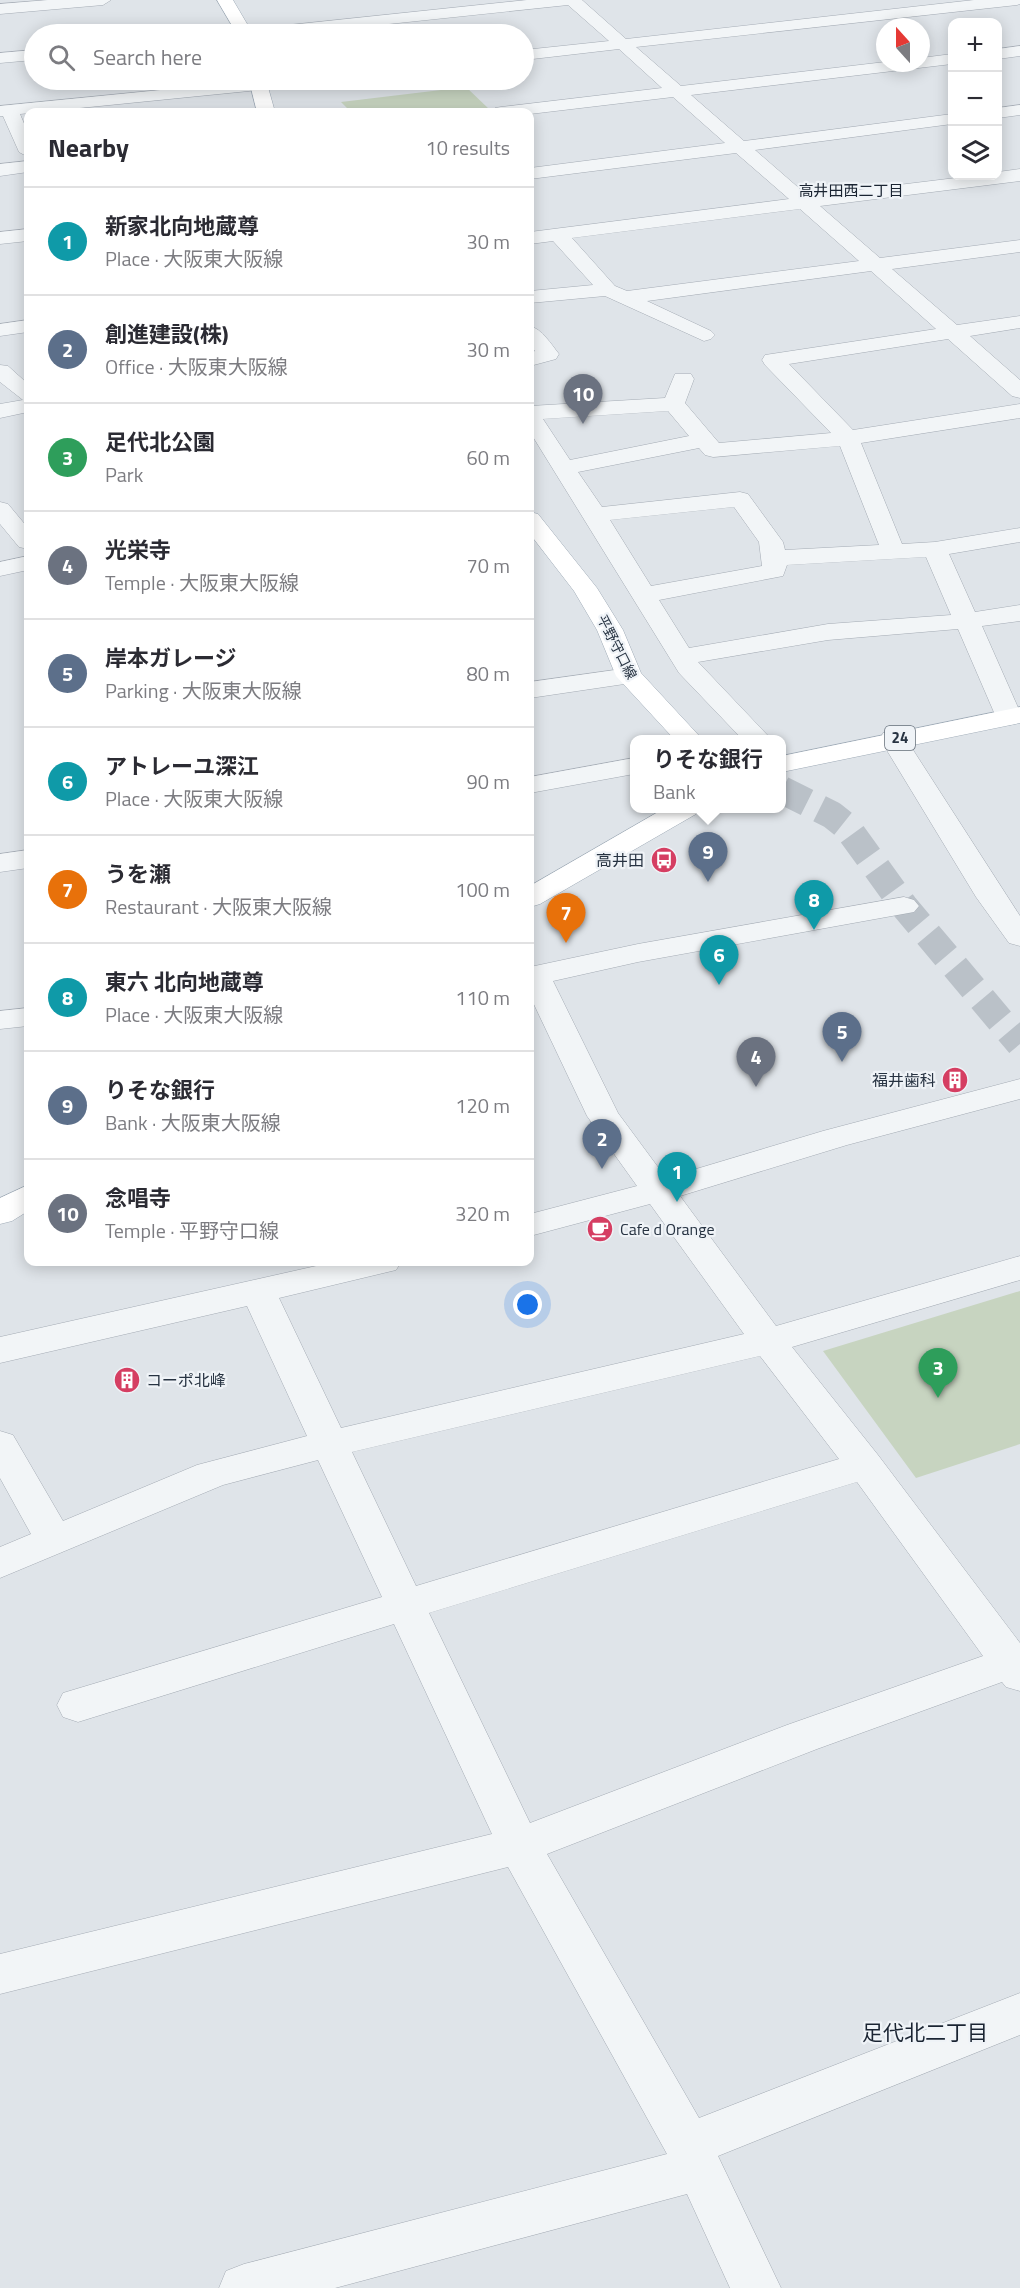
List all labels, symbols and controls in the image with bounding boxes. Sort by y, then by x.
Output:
north arrow [876,18,930,72]
map controls [948,18,1002,180]
button: + [948,18,1002,72]
search box [24,24,534,90]
text: Search here [93,40,202,74]
icon: search [45,41,78,74]
button: − [948,72,1002,126]
button: layers [948,126,1002,180]
text: Nearby [48,128,129,167]
text: 10 results [426,132,510,163]
district label: 高井田西二丁目 [798,179,904,202]
text: 新家北向地蔵尊 [105,209,259,243]
text: 1 [62,226,73,257]
text: 30 m [466,226,510,257]
text: Place · 大阪東大阪線 [105,243,283,274]
text: 創進建設(株) [105,317,229,351]
text: 2 [62,334,73,365]
text: 30 m [466,334,510,365]
text: Office · 大阪東大阪線 [105,351,288,382]
pin: 10 [564,374,602,424]
text: 足代北公園 [105,425,215,459]
text: 3 [62,442,73,473]
text: 60 m [466,442,510,473]
text: Park [105,459,143,490]
text: 光栄寺 [105,533,171,567]
text: 4 [62,550,73,581]
text: 70 m [466,550,510,581]
text: Temple · 大阪東大阪線 [105,567,299,598]
street label: 平野守口線 [592,611,643,683]
text: 岸本ガレージ [105,641,237,675]
text: 5 [62,658,73,689]
text: 80 m [466,658,510,689]
text: Parking · 大阪東大阪線 [105,675,302,706]
road number: 24 [885,726,915,750]
popup [630,735,786,813]
text: りそな銀行 [653,742,763,776]
text: アトレーユ深江 [105,749,259,783]
text: 6 [62,766,73,797]
text: 90 m [466,766,510,797]
text: Bank [653,776,696,807]
text: Place · 大阪東大阪線 [105,783,283,814]
pin: 9 [688,832,728,882]
bus stop icon: 高井田 [649,845,679,875]
place label: 高井田 [596,848,644,872]
text: うを瀬 [105,857,171,891]
text: 7 [62,874,73,905]
text: 100 m [455,874,510,905]
pin: 8 [794,880,834,930]
text: Restaurant · 大阪東大阪線 [105,891,332,922]
pin: 7 [546,894,586,943]
pin: 6 [700,936,738,985]
text: 東六 北向地蔵尊 [105,965,264,999]
text: 8 [62,982,73,1013]
text: 110 m [455,982,510,1013]
text: Place · 大阪東大阪線 [105,999,283,1030]
pin: 5 [822,1012,862,1062]
pin: 4 [736,1038,776,1087]
building icon: 福井歯科 [940,1065,970,1095]
place label: 福井歯科 [872,1068,936,1092]
text: りそな銀行 [105,1073,215,1107]
text: 9 [62,1090,73,1121]
text: 120 m [455,1090,510,1121]
text: Bank · 大阪東大阪線 [105,1107,281,1138]
pin: 2 [582,1120,622,1169]
pin: 1 [658,1152,696,1202]
text: 念唱寺 [105,1181,171,1215]
text: 10 [56,1198,79,1229]
text: 320 m [455,1198,510,1229]
cafe icon: Cafe d Orange [585,1214,615,1244]
text: Temple · 平野守口線 [105,1215,279,1246]
place label: Cafe d Orange [620,1217,714,1241]
your location [513,1290,542,1319]
pin: 3 [918,1348,958,1398]
building icon: コーポ北峰 [112,1365,142,1395]
place label: コーポ北峰 [146,1368,226,1392]
district label: 足代北二丁目 [862,2016,988,2048]

